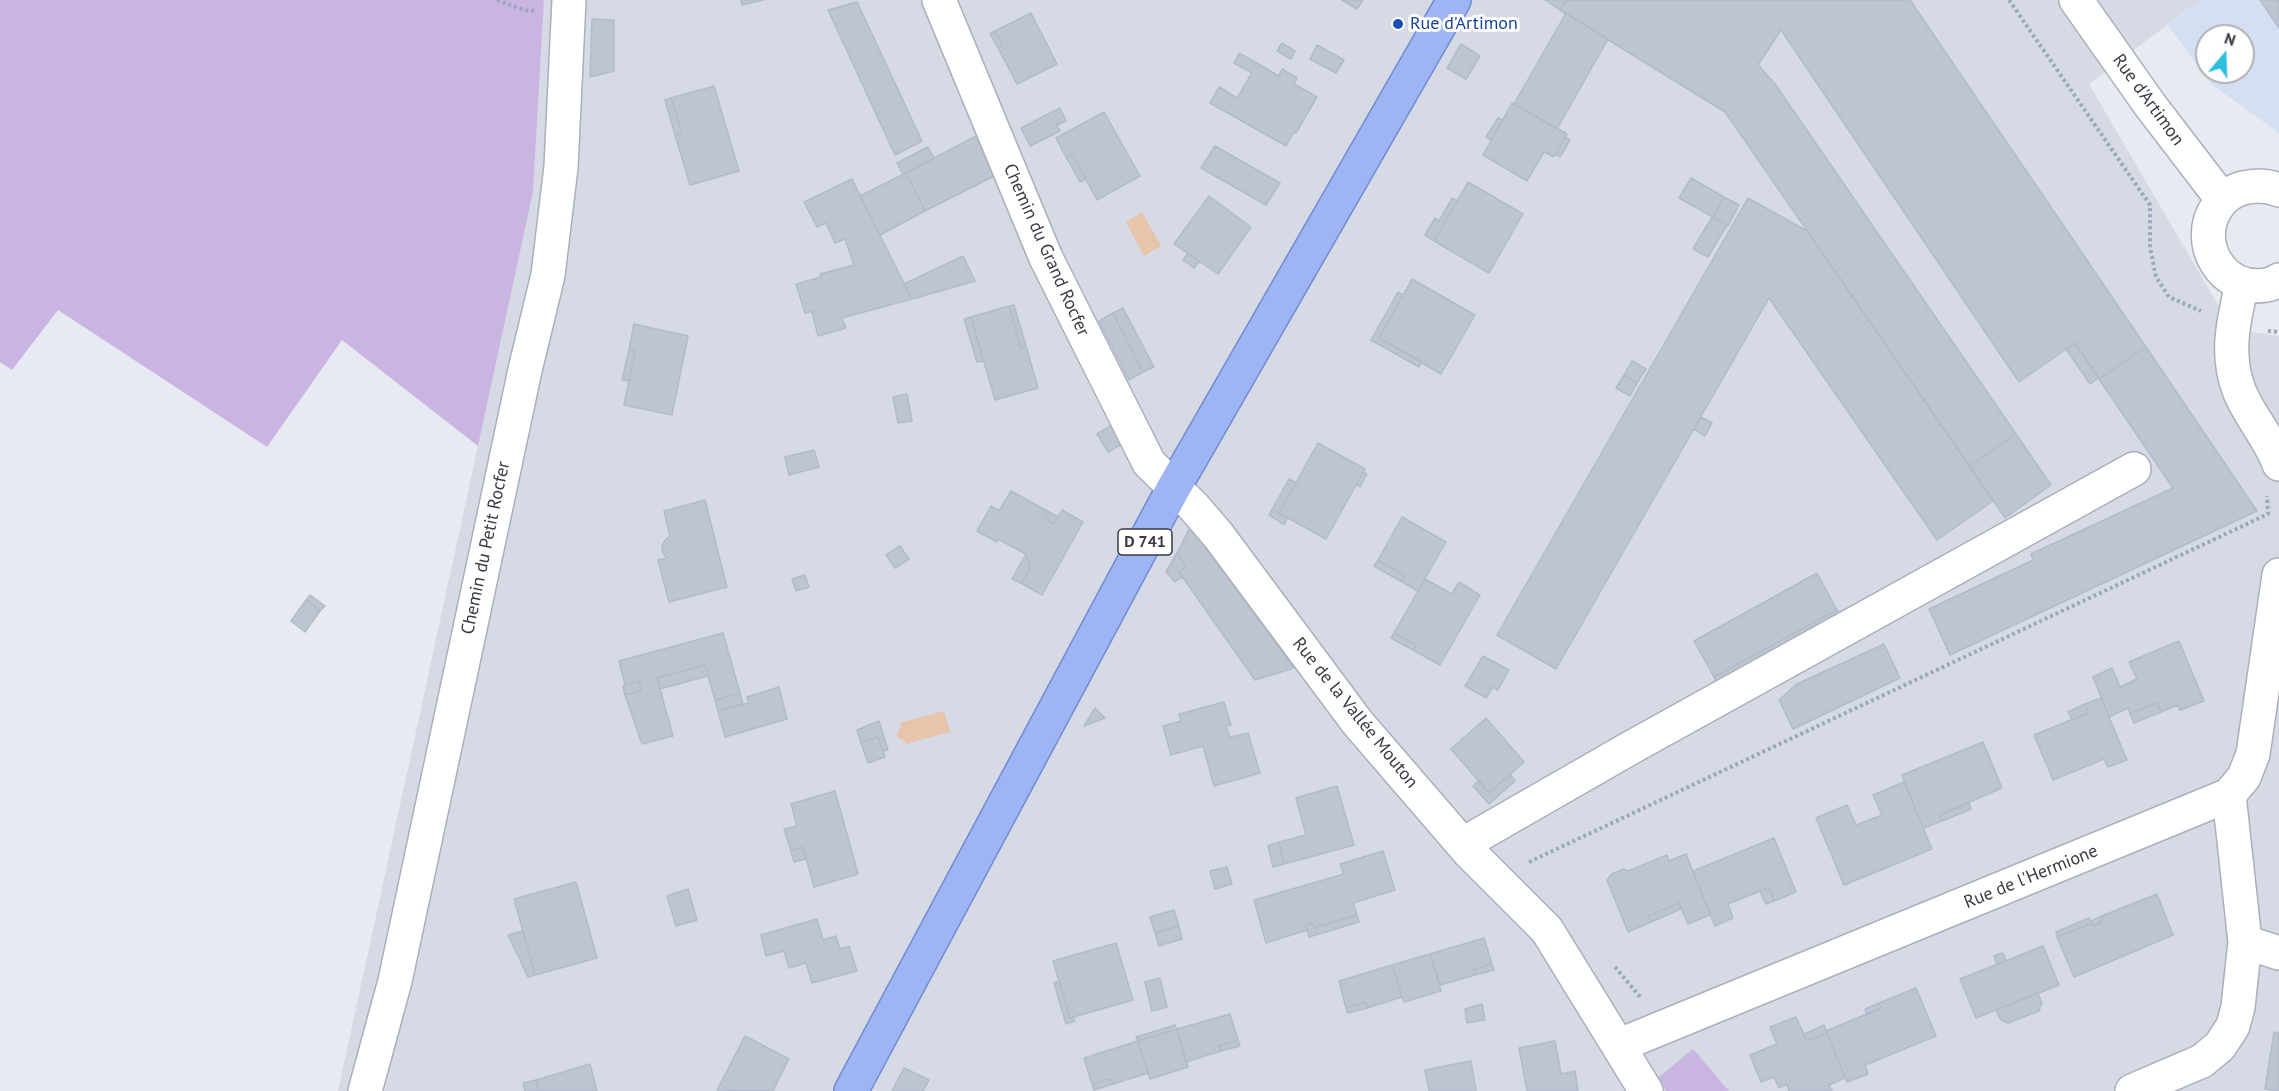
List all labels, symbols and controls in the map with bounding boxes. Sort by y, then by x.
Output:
place label: Rue d'Artimon [1410,13,1518,35]
marker: Rue d'Artimon [1391,17,1405,31]
north arrow [2195,24,2255,84]
text: N [2222,28,2238,50]
street label: Rue d'Artimon [2108,50,2188,150]
street label: Chemin du Grand Rocfer [998,160,1094,340]
street label: Chemin du Petit Rocfer [457,459,515,637]
road number: D 741 [1118,529,1172,555]
street label: Rue de la Vallée Mouton [1288,633,1422,793]
street label: Rue de l'Hermione [1961,840,2101,914]

